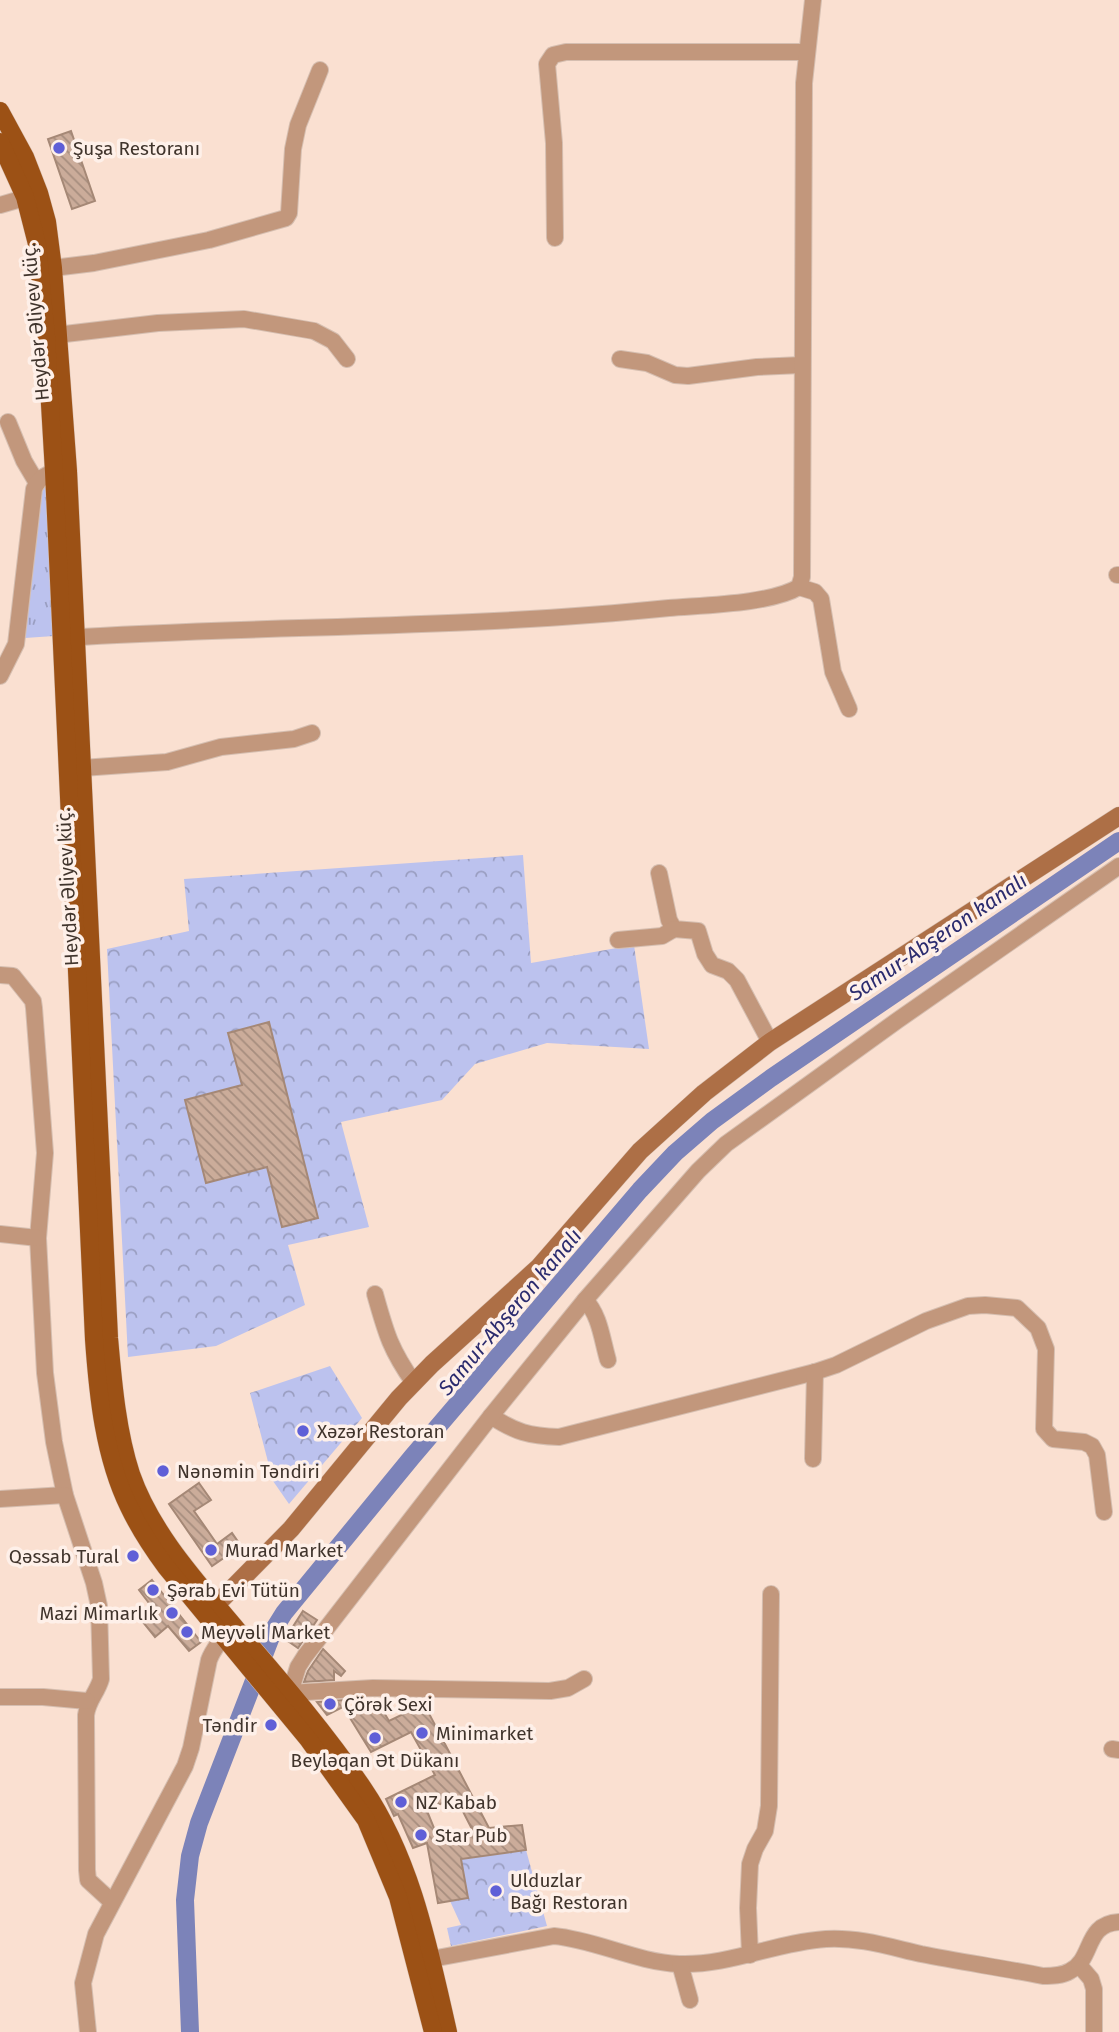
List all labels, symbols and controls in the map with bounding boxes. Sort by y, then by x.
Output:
place label: Şuşa Restoranı [73,137,200,160]
marker: Şuşa Restoranı [51,140,67,156]
street label: Heydər Əliyev küç. [17,242,54,402]
street label: Heydər Əliyev küç. [52,807,83,967]
water label: Samur-Abşeron kanalı [843,868,1032,1007]
water label: Samur-Abşeron kanalı [432,1223,587,1401]
place label: Xəzər Restoran [317,1420,445,1443]
marker: Xəzər Restoran [295,1423,311,1439]
place label: Nənəmin Təndiri [177,1460,320,1483]
marker: Nənəmin Təndiri [155,1463,171,1479]
place label: Murad Market [225,1539,344,1562]
marker: Murad Market [203,1542,219,1558]
place label: Qəssab Tural [9,1545,119,1568]
marker: Qəssab Tural [125,1548,141,1564]
place label: Şərab Evi Tütün [167,1579,300,1602]
marker: Şərab Evi Tütün [145,1582,161,1598]
place label: Mazi Mimarlık [39,1602,158,1625]
marker: Mazi Mimarlık [164,1605,180,1621]
place label: Meyvəli Market [201,1621,331,1644]
marker: Meyvəli Market [179,1624,195,1640]
place label: Çörək Sexi [344,1693,433,1716]
marker: Çörək Sexi [322,1696,338,1712]
place label: Təndir [203,1714,258,1737]
marker: Təndir [263,1717,279,1733]
place label: Minimarket [436,1722,533,1745]
marker: Minimarket [414,1725,430,1741]
marker: Beyləqan Ət Dükanı [367,1730,383,1746]
place label: Beyləqan Ət Dükanı [291,1749,459,1772]
place label: NZ Kabab [415,1791,497,1814]
marker: NZ Kabab [393,1794,409,1810]
place label: Star Pub [435,1824,508,1847]
marker: Star Pub [413,1827,429,1843]
place label: Ulduzlar Bağı Restoran [510,1869,628,1914]
marker: Ulduzlar Bağı Restoran [488,1883,504,1899]

